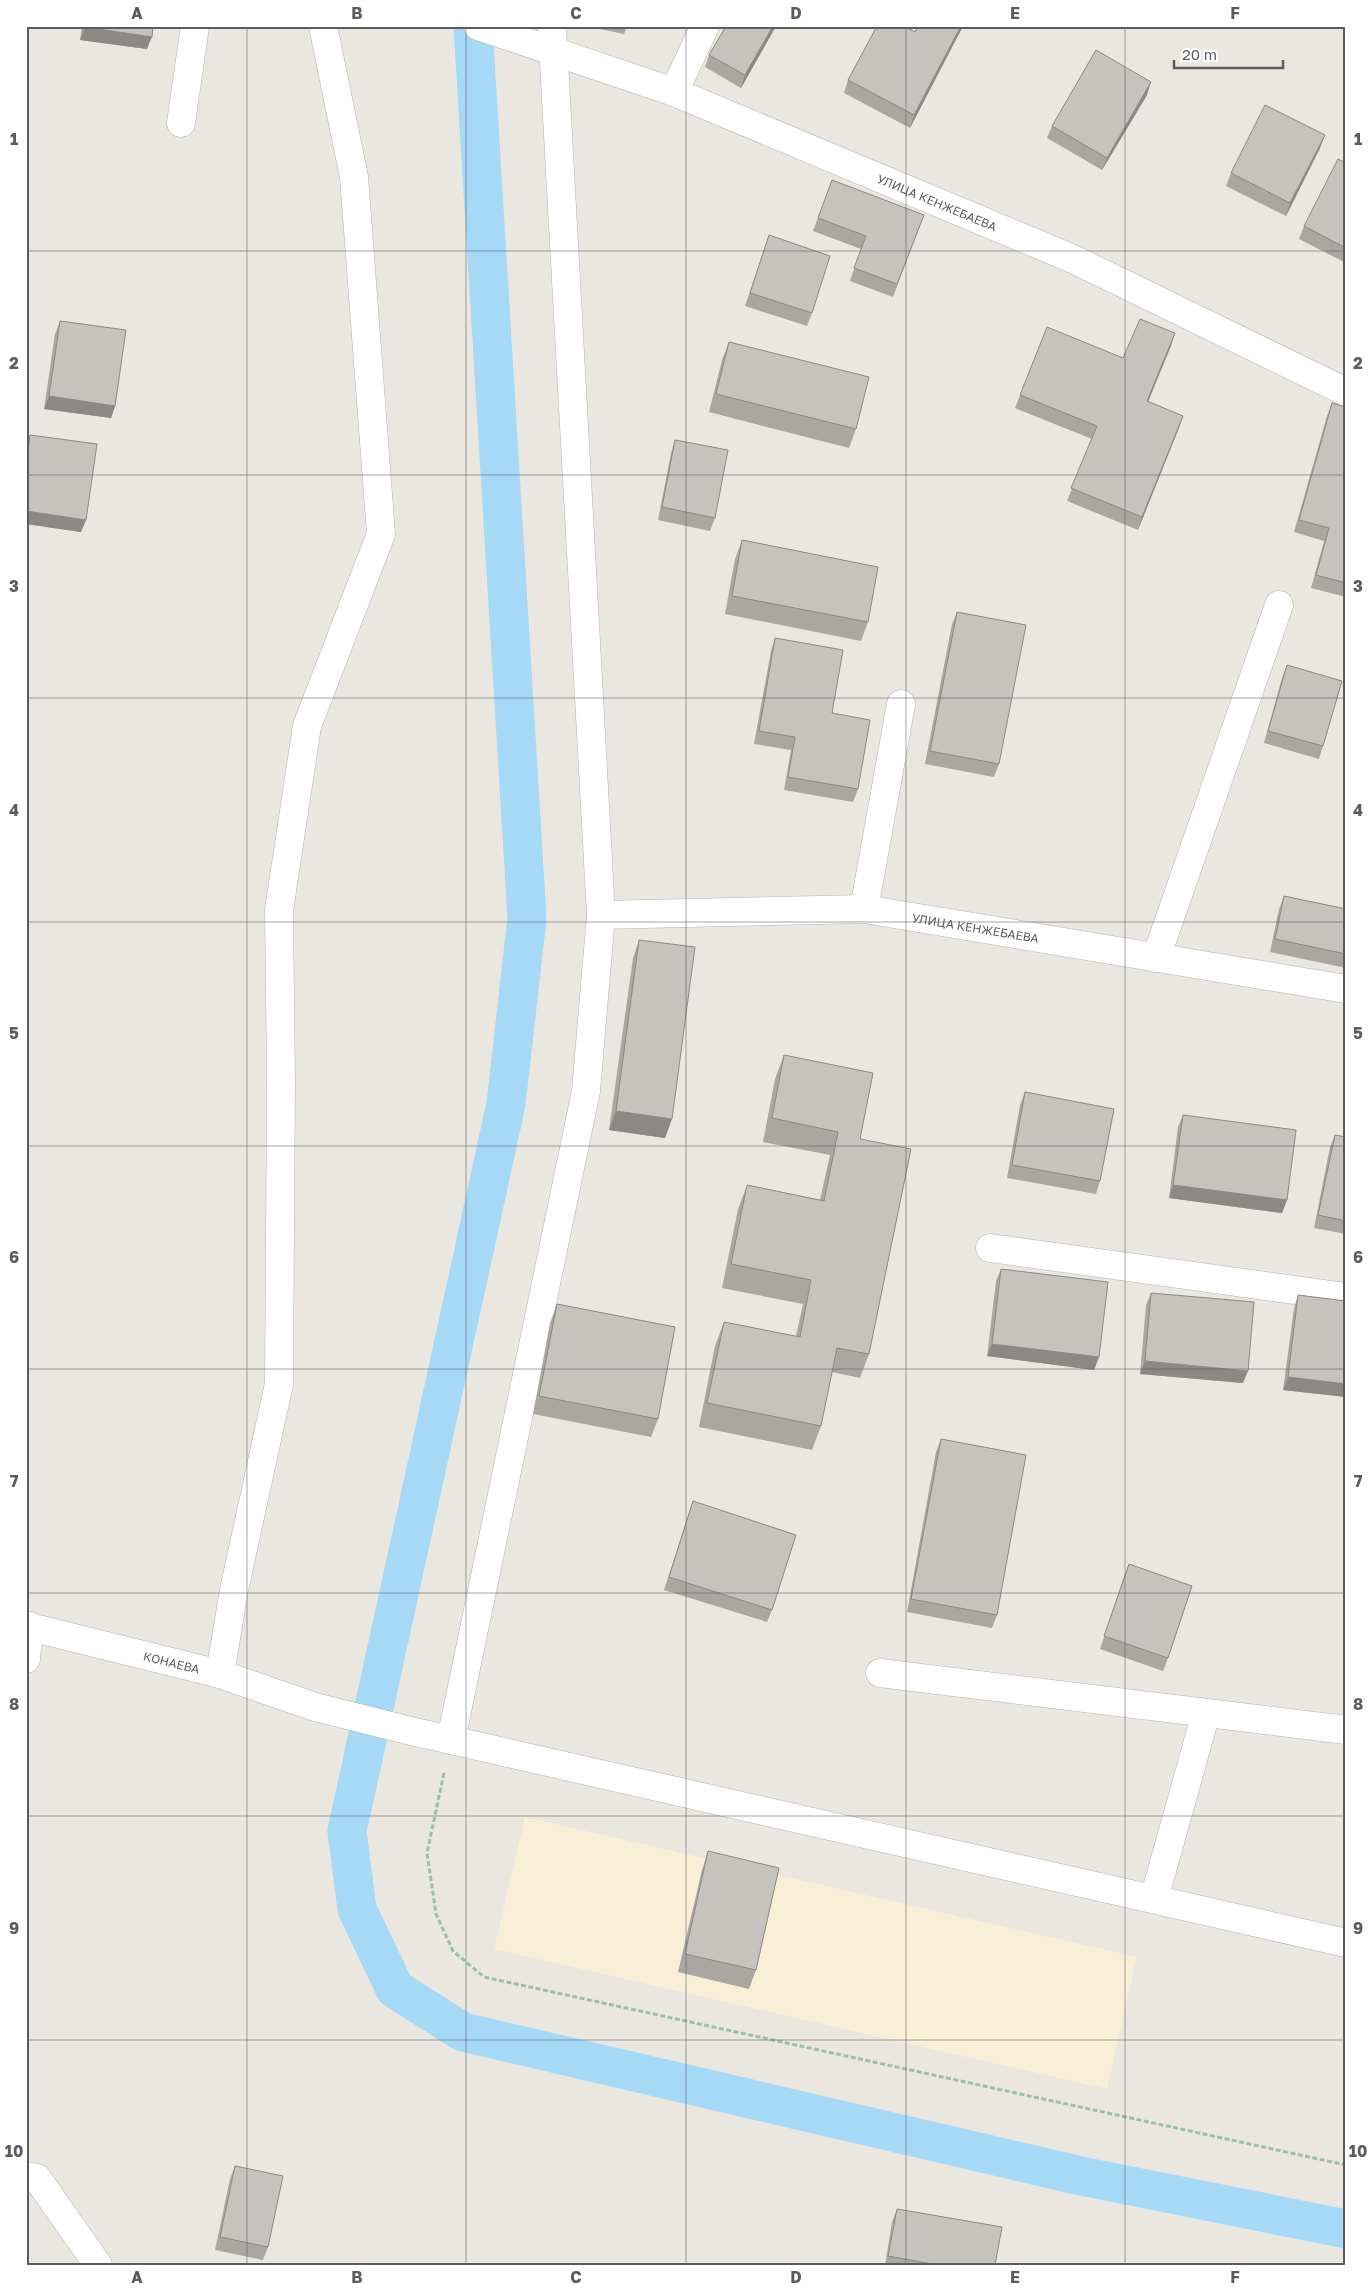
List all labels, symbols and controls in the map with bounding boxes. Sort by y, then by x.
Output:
text: A [131,3,143,23]
text: B [351,3,363,23]
text: C [570,3,582,23]
text: D [790,3,802,23]
text: E [1010,3,1020,23]
text: F [1230,3,1240,23]
scale bar [1174,38,1283,70]
text: 20 m [1182,45,1217,63]
text: 1 [10,129,18,149]
text: 1 [1354,129,1362,149]
street label: УЛИЦА КЕНЖЕБАЕВА [875,170,999,234]
text: 2 [9,353,19,373]
text: 2 [1353,353,1363,373]
text: 3 [9,576,19,596]
text: 3 [1353,576,1363,596]
text: 4 [9,800,19,820]
text: 4 [1353,800,1363,820]
street label: УЛИЦА КЕНЖЕБАЕВА [911,910,1040,945]
text: 5 [9,1023,19,1043]
text: 5 [1353,1023,1363,1043]
text: 6 [9,1247,19,1267]
text: 6 [1353,1247,1363,1267]
text: 7 [10,1471,19,1491]
text: 7 [1354,1471,1363,1491]
street label: КОНАЕВА [142,1648,201,1676]
text: 8 [9,1694,19,1714]
text: 8 [1353,1694,1363,1714]
text: 9 [9,1918,19,1938]
text: 9 [1353,1918,1363,1938]
text: 10 [5,2141,23,2161]
text: 10 [1349,2141,1367,2161]
text: A [131,2267,143,2287]
text: B [351,2267,363,2287]
text: C [570,2267,582,2287]
text: D [790,2267,802,2287]
text: E [1010,2267,1020,2287]
text: F [1230,2267,1240,2287]

